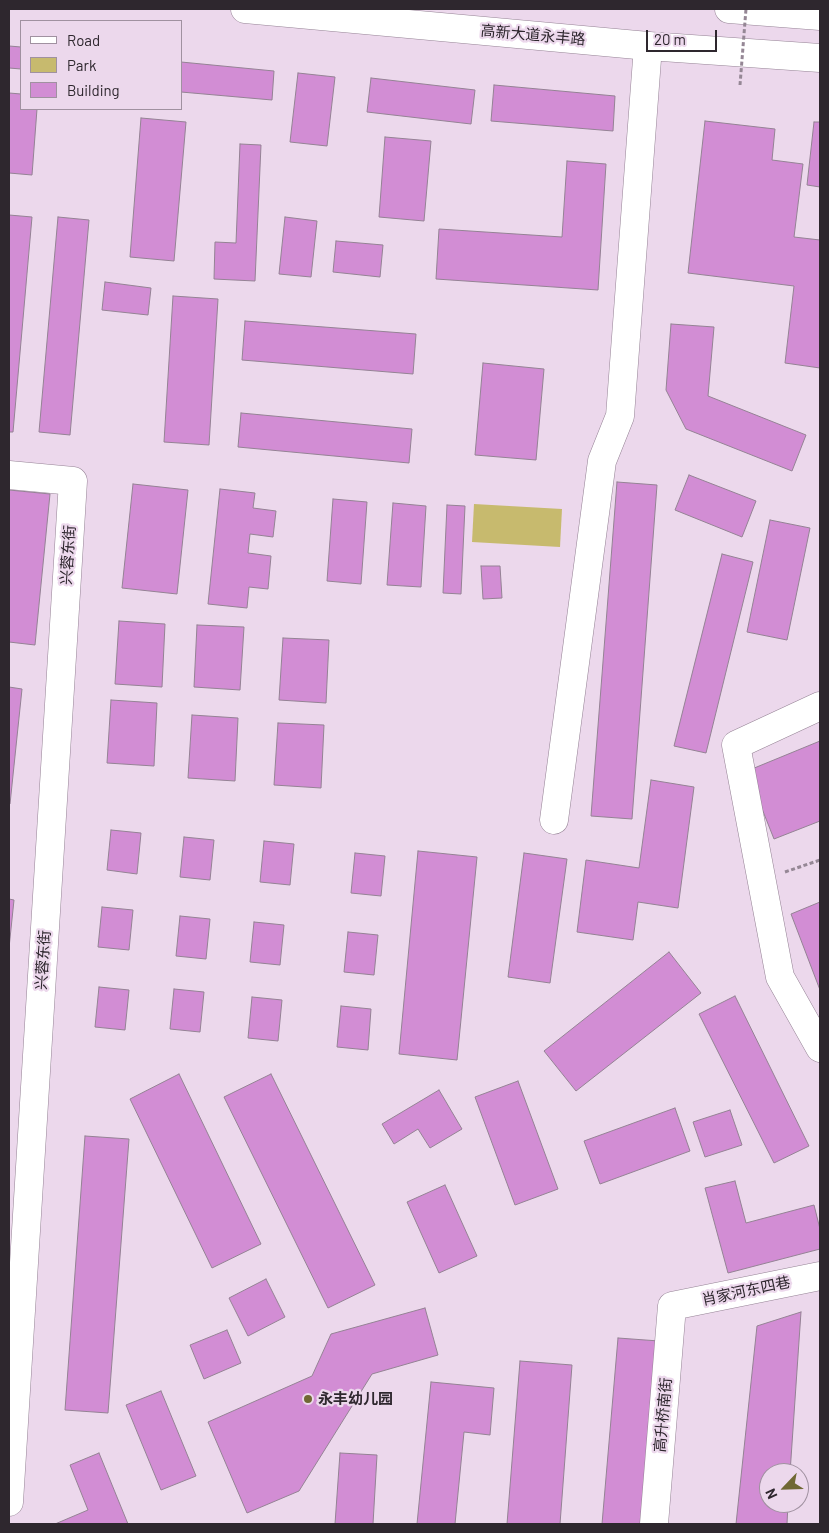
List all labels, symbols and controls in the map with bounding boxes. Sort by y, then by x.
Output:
legend [20,20,182,110]
scale bar [649,20,720,52]
street label: 高新大道永丰路 [480,21,586,49]
text: 20 m [654,30,686,48]
text: Road [67,31,100,49]
text: Park [67,56,96,74]
text: Building [67,81,120,99]
street label: 兴蓉东街 [57,524,79,586]
street label: 兴蓉东街 [32,929,54,991]
street label: 肖家河东四巷 [700,1273,792,1309]
street label: 高升桥南街 [651,1377,675,1453]
place label: 永丰幼儿园 [318,1390,393,1408]
marker: 永丰幼儿园 [302,1393,314,1405]
north arrow [759,1463,809,1513]
text: N [761,1486,780,1502]

